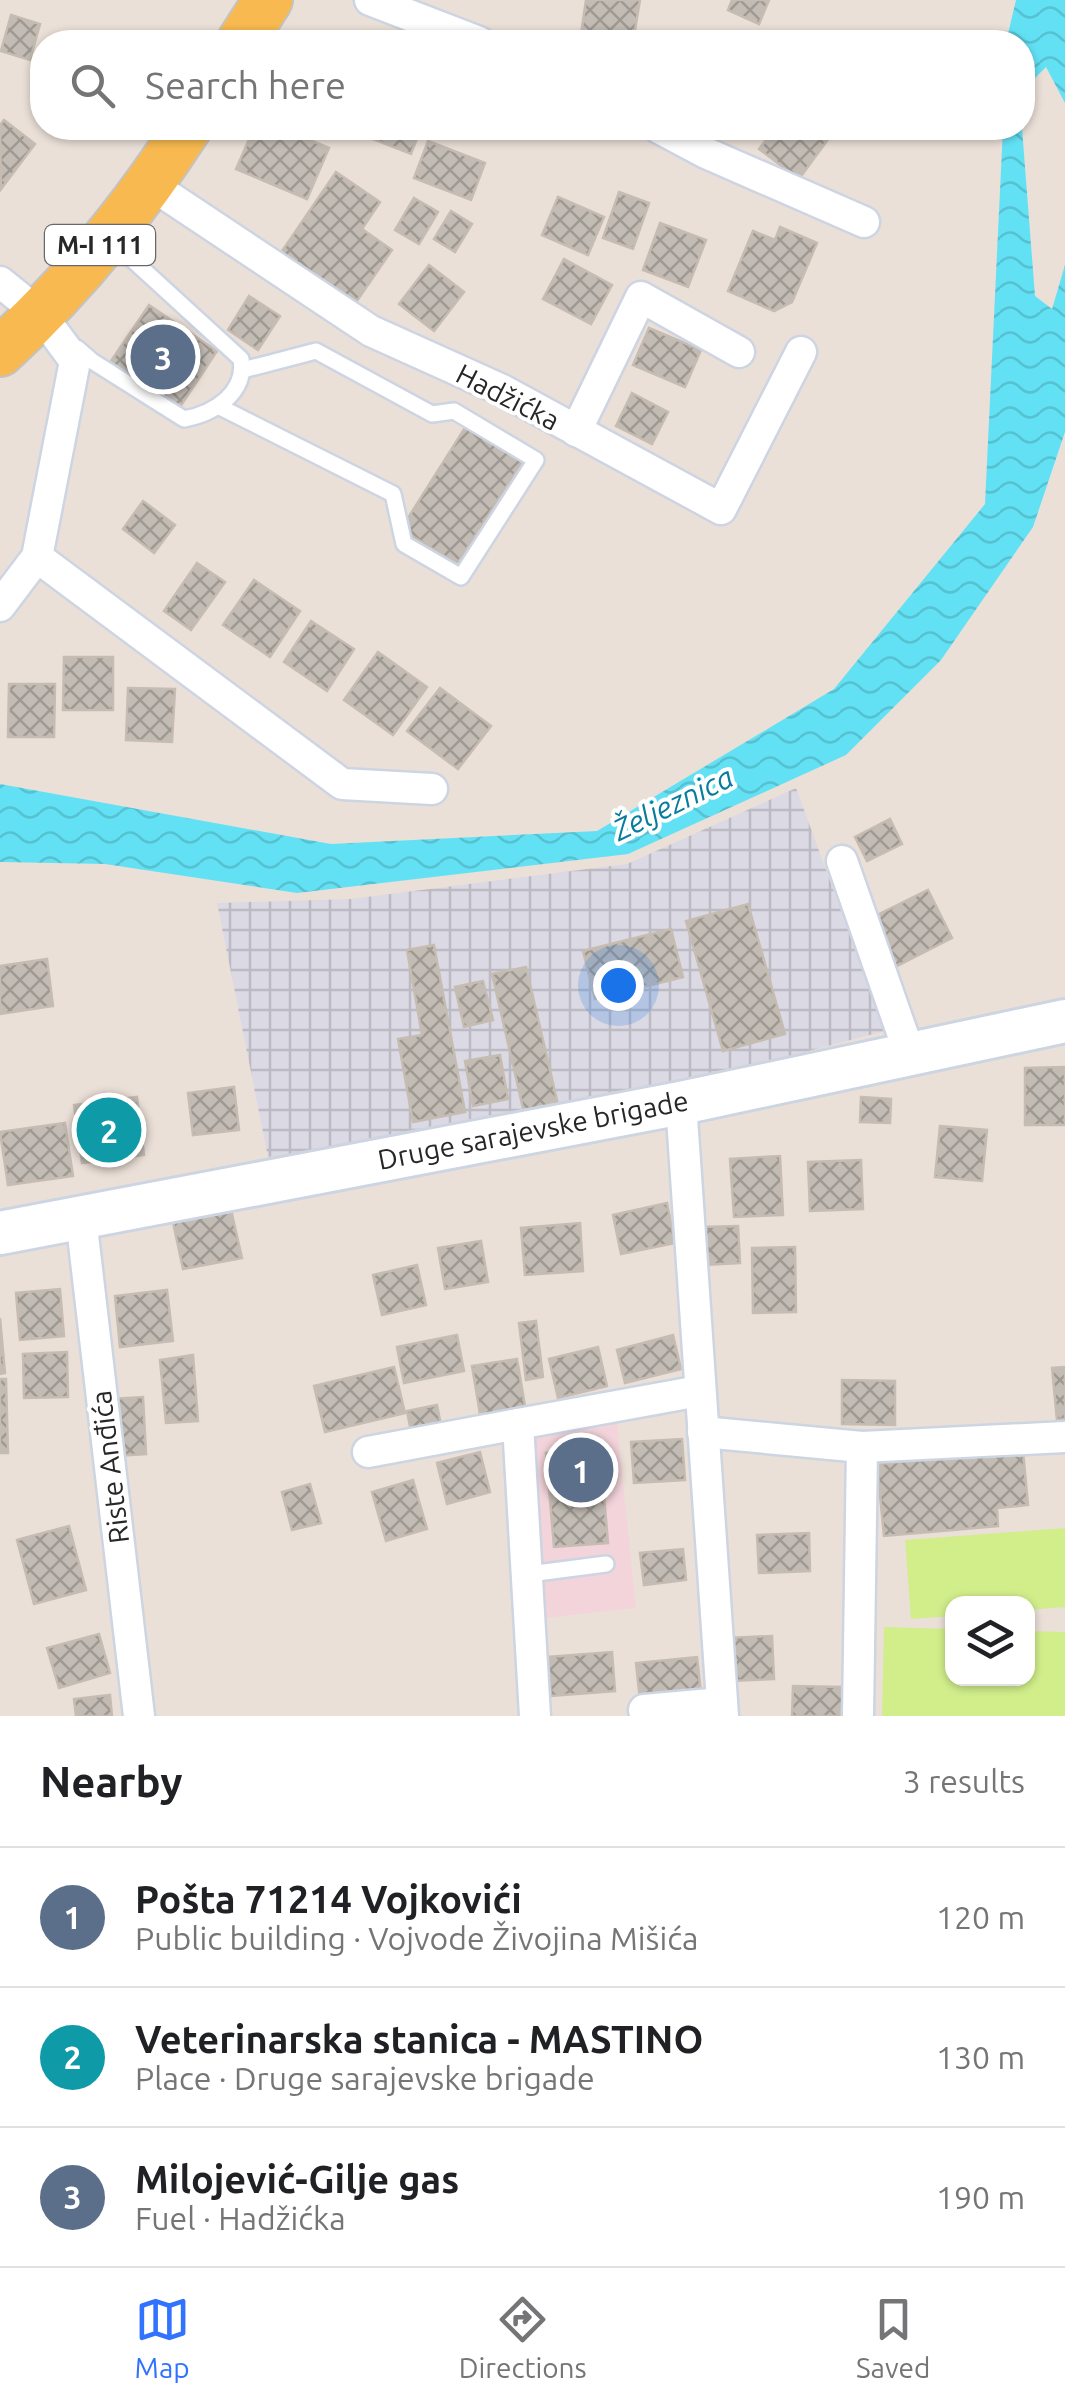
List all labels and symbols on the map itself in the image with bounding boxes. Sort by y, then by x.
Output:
road number: M-I 111 [45,225,155,265]
pin: 3 [130,320,196,394]
street label: Hadžićka [452,357,565,436]
water label: Željeznica [606,759,738,847]
your location [593,960,644,1011]
street label: Druge sarajevske brigade [375,1084,691,1175]
pin: 2 [76,1092,142,1168]
street label: Riste Anđića [85,1389,134,1545]
pin: 1 [548,1432,614,1508]

